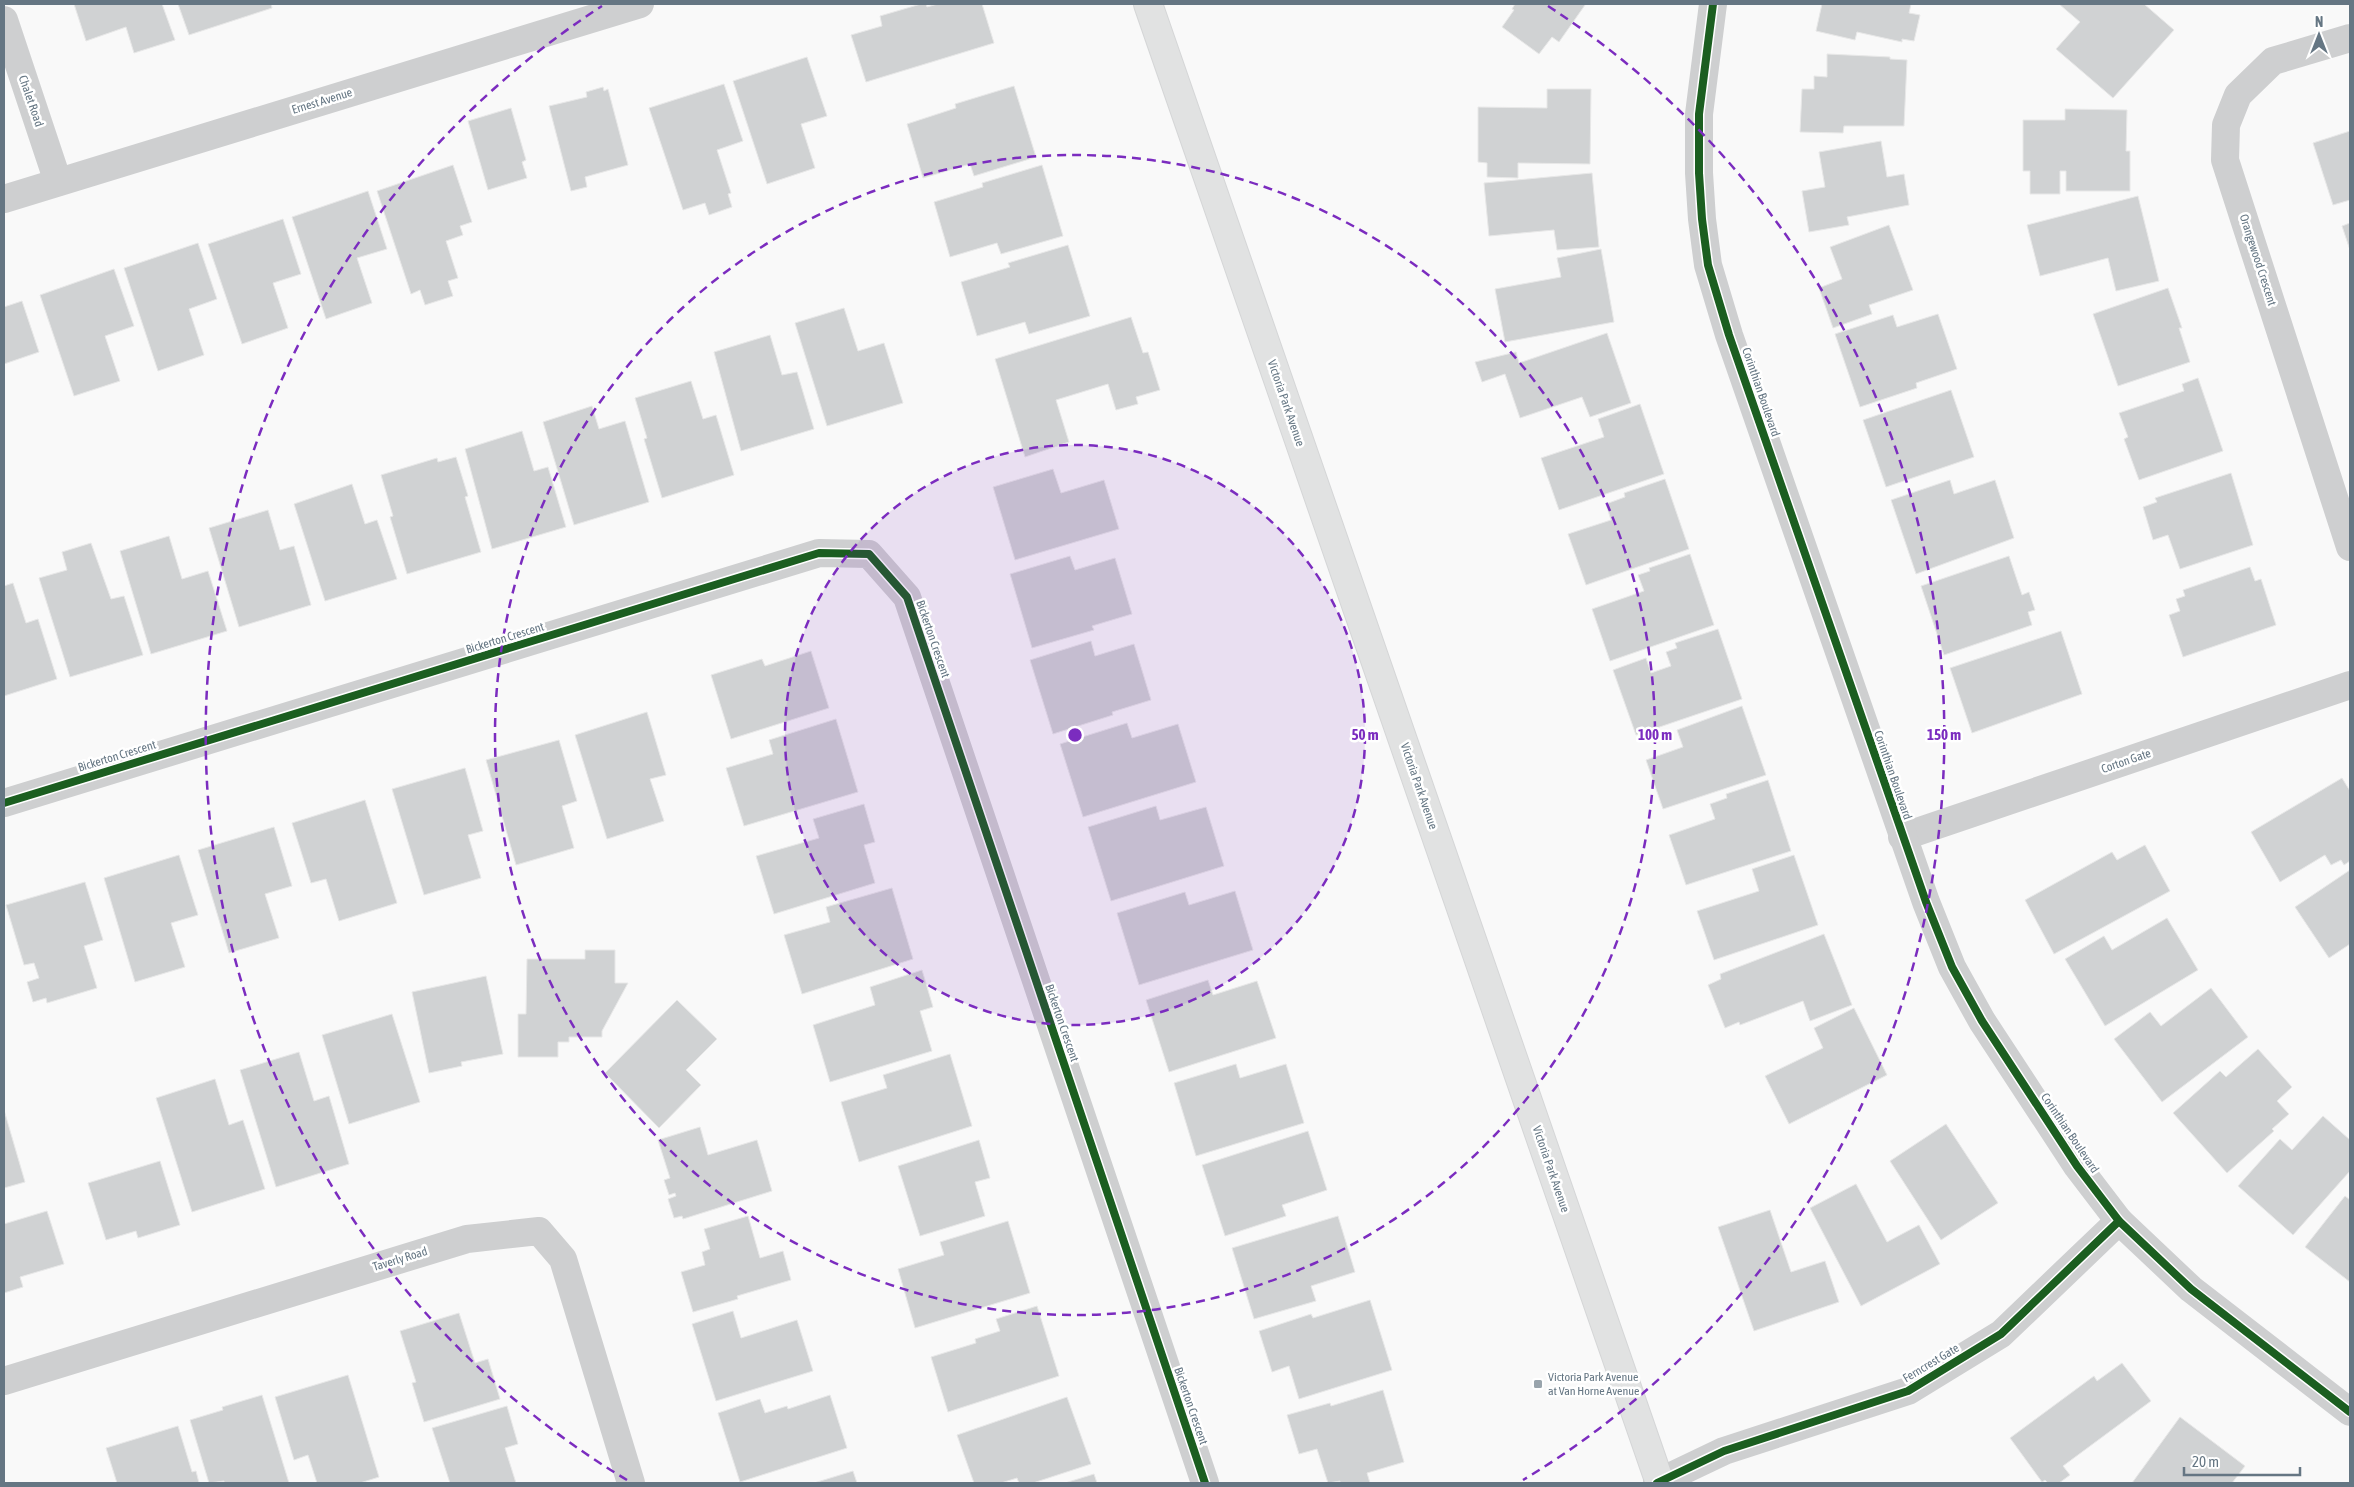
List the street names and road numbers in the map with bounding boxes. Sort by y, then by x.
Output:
street label: Chalet Road [16,74,46,128]
street label: Ernest Avenue [290,85,354,117]
street label: Orangewood Crescent [2237,212,2280,308]
street label: Corinthian Boulevard [1739,346,1783,438]
street label: Victoria Park Avenue [1265,358,1307,448]
street label: Bickerton Crescent [913,598,953,680]
street label: Bickerton Crescent [464,619,546,657]
street label: Corinthian Boulevard [1871,729,1915,821]
street label: Bickerton Crescent [76,737,158,775]
street label: Victoria Park Avenue [1398,741,1440,831]
street label: Corton Gate [2099,746,2153,776]
street label: Bickerton Crescent [1042,982,1082,1064]
street label: Corinthian Boulevard [2038,1090,2102,1176]
street label: Victoria Park Avenue [1530,1124,1572,1214]
street label: Taverly Road [371,1244,429,1274]
street label: Ferncrest Gate [1900,1341,1962,1385]
street label: Bickerton Crescent [1171,1365,1211,1447]

